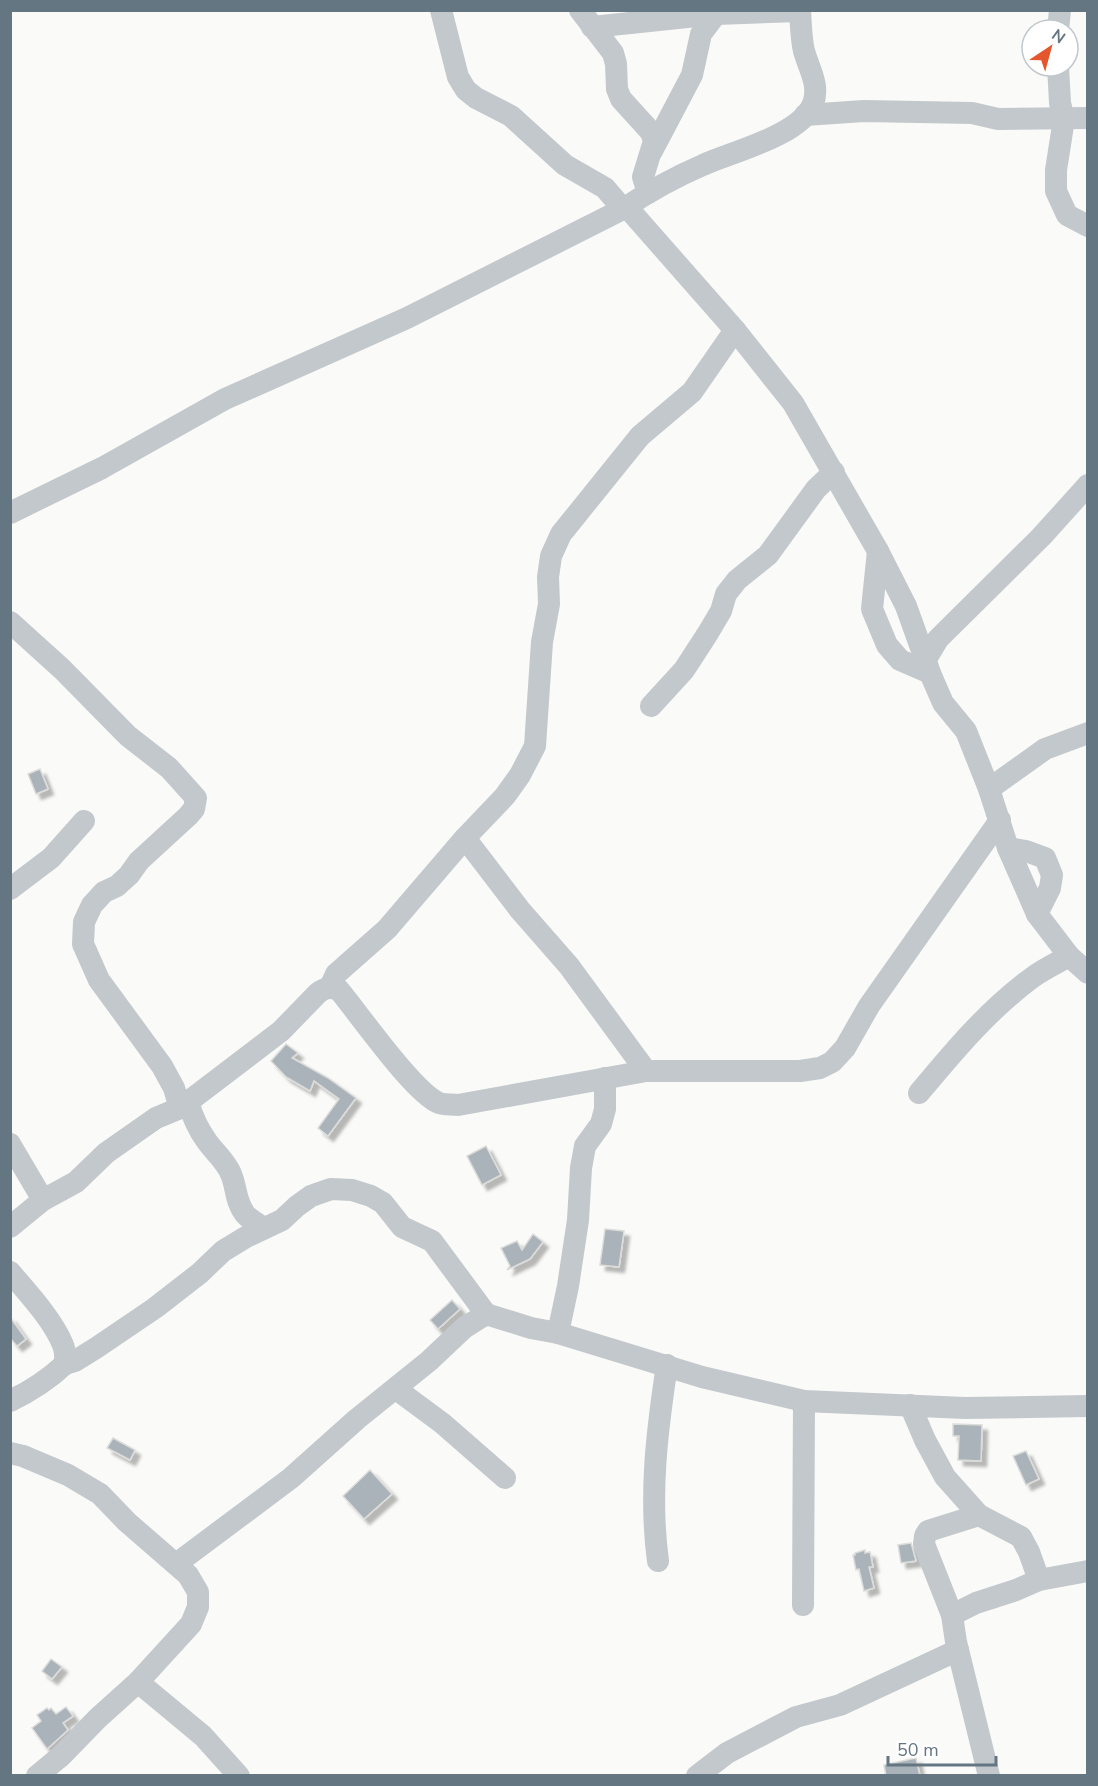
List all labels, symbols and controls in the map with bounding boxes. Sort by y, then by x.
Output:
north arrow [1020,18,1080,78]
text: N [1047,24,1070,49]
scale bar [888,1729,996,1767]
text: 50 m [897,1738,939,1762]

